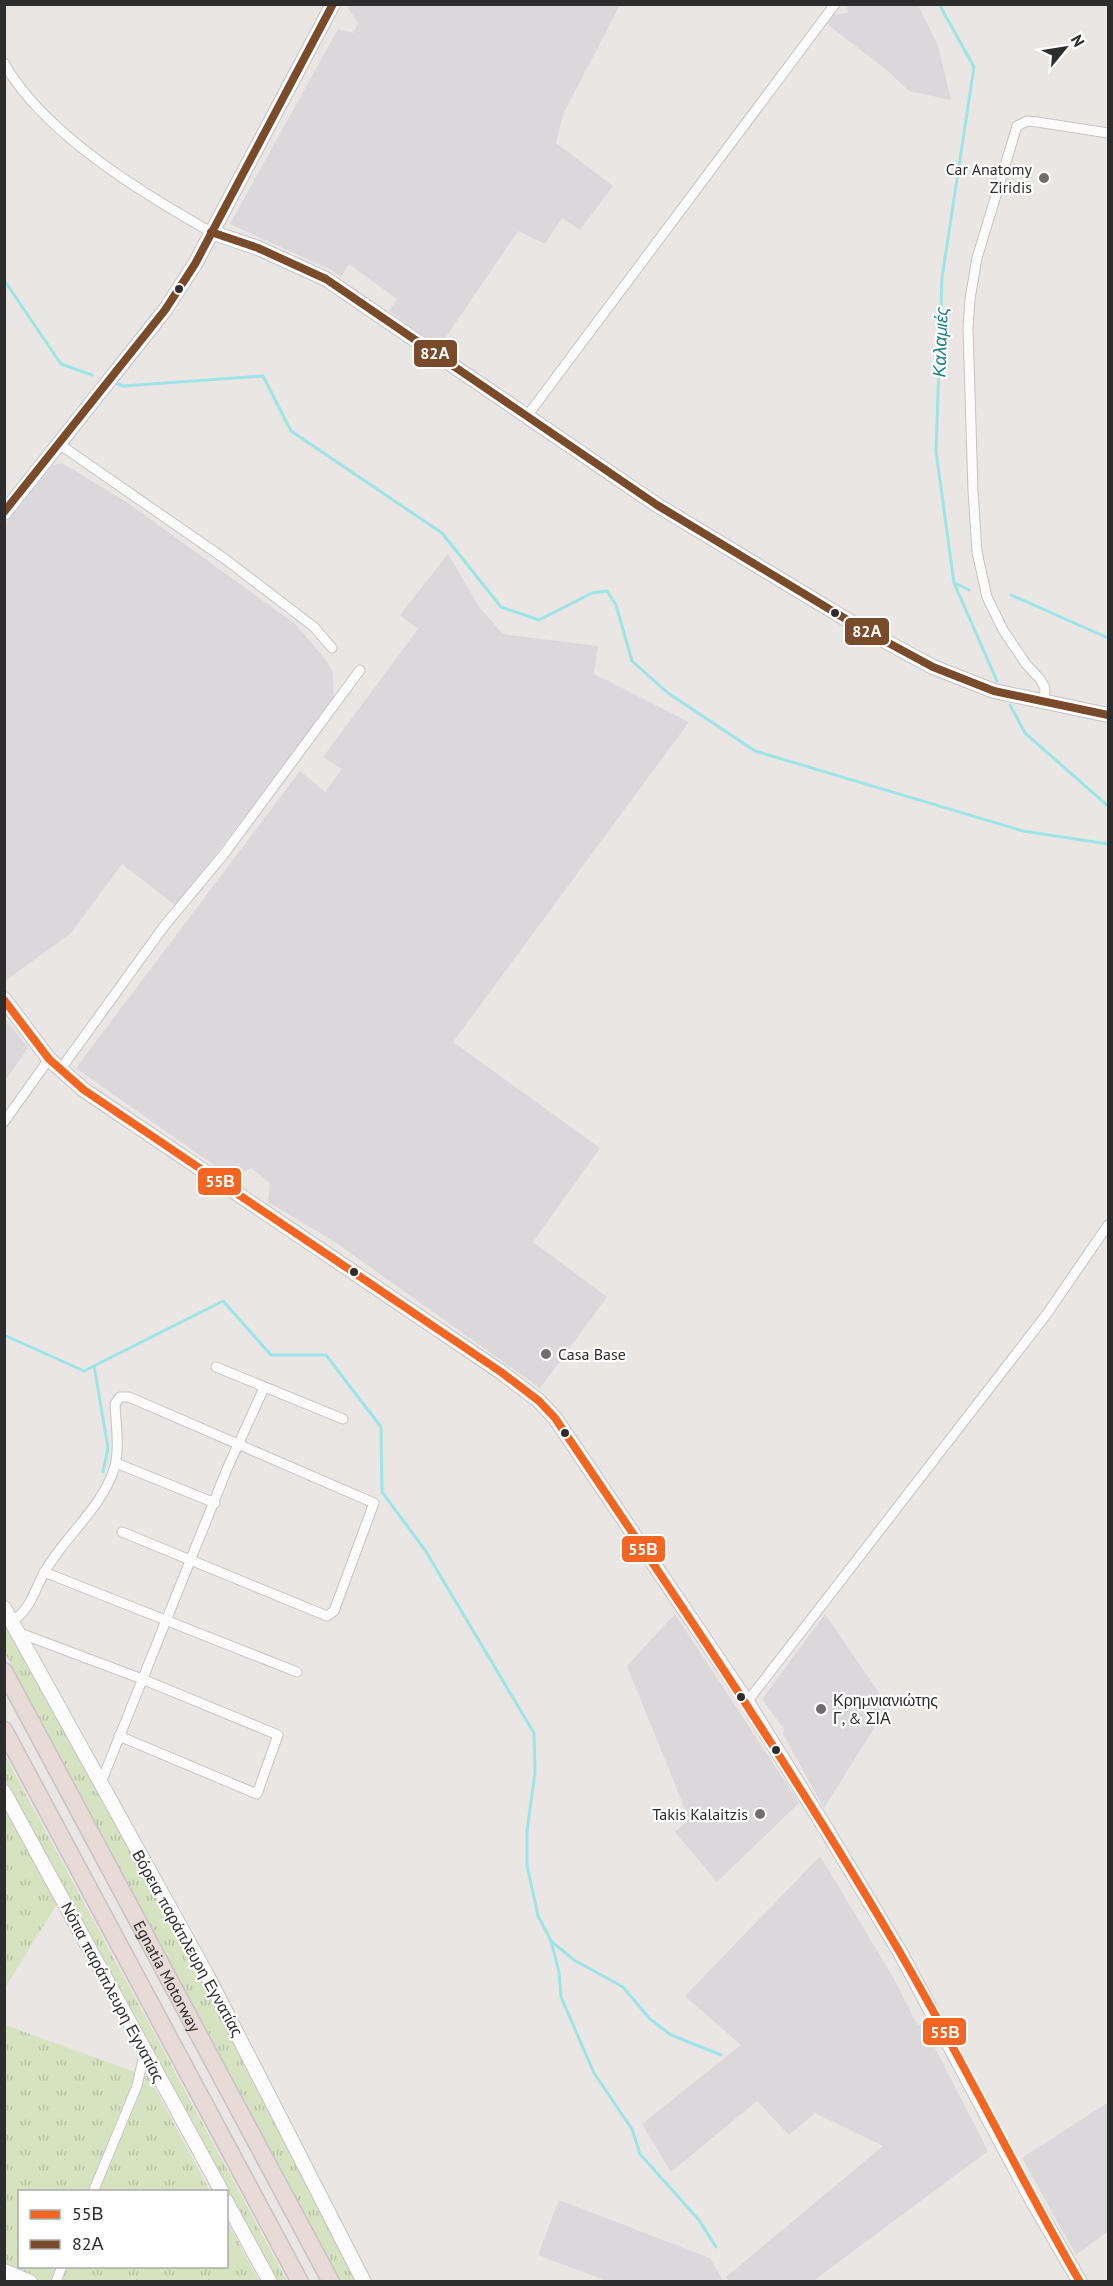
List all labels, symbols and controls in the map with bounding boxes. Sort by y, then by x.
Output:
north arrow [1035,18,1095,78]
text: N [1067,31,1089,50]
place label: Car Anatomy Ziridis [946,159,1033,197]
marker: Car Anatomy Ziridis [1037,171,1051,185]
unlabelled marker [173,283,185,295]
water label: Καλαμιές [927,306,953,378]
line badge: 82Α [413,339,458,368]
text: 82Α [420,343,450,363]
unlabelled marker [829,607,841,619]
line badge: 82Α [844,617,890,646]
text: 82Α [852,621,882,641]
line badge: 55Β [197,1167,242,1196]
text: 55Β [205,1171,235,1191]
unlabelled marker [348,1266,360,1278]
place label: Casa Base [558,1344,626,1364]
marker: Casa Base [539,1347,553,1361]
unlabelled marker [559,1427,571,1439]
line badge: 55Β [621,1535,666,1563]
text: 55Β [628,1539,658,1559]
place label: Κρημνιανιώτης Γ, & ΣΙΑ [833,1690,938,1728]
unlabelled marker [735,1691,747,1703]
marker: Κρημνιανιώτης Γ, & ΣΙΑ [814,1702,828,1716]
unlabelled marker [770,1744,782,1756]
place label: Takis Kalaitzis [652,1804,748,1824]
marker: Takis Kalaitzis [753,1807,767,1821]
street label: Βόρεια παράπλευρη Εγνατίας [128,1846,248,2040]
street label: Νότια παράπλευρη Εγνατίας [57,1898,169,2086]
street label: Egnatia Motorway [129,1917,205,2036]
line badge: 55Β [922,2017,967,2046]
text: 55Β [930,2022,960,2042]
legend [18,2190,228,2268]
text: 55Β [72,2202,104,2225]
text: 82Α [72,2232,104,2255]

